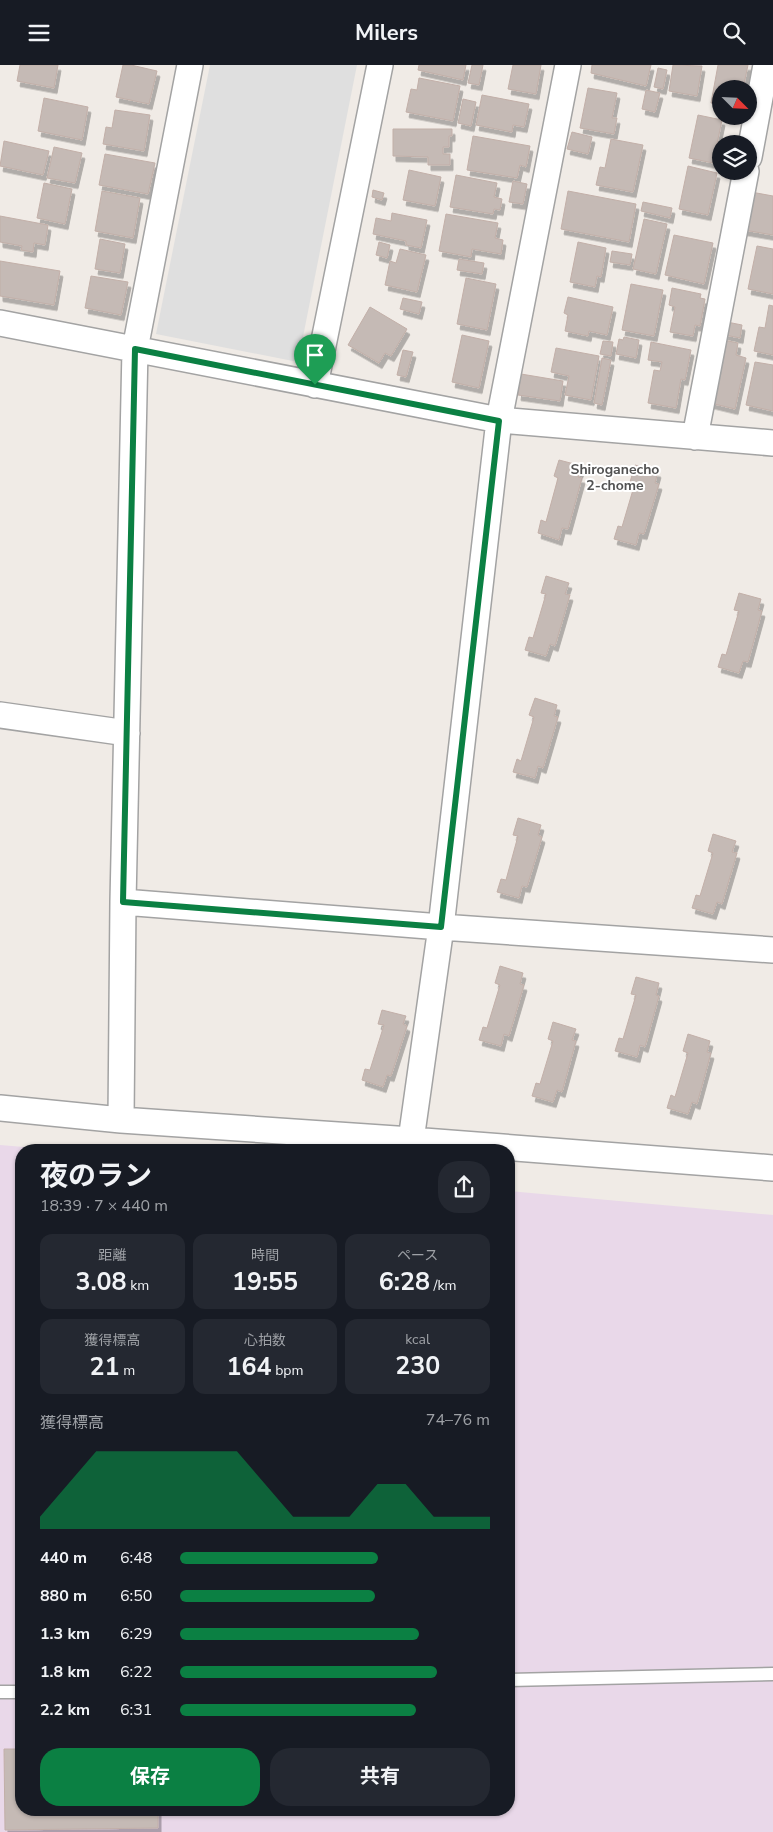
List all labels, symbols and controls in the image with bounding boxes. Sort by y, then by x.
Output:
text: Milers [355,18,418,48]
icon: menu [25,19,53,47]
icon: search [720,19,748,47]
north arrow [712,80,758,125]
map controls [712,80,757,180]
button: layers [712,135,757,180]
pin [294,334,336,385]
icon: arrive [301,341,329,369]
district label: Shiroganecho 2-chome [571,460,659,495]
text: 夜のラン [40,1157,152,1195]
button: share [438,1161,490,1213]
text: 18:39 · 7 × 440 m [40,1195,168,1217]
text: 距離 [98,1246,126,1265]
text: 時間 [251,1246,279,1265]
text: ペース [397,1246,438,1265]
text: 3.08 [75,1265,127,1299]
text: 19:55 [232,1265,298,1299]
text: 6:28 [379,1265,430,1299]
text: km [127,1276,149,1295]
text: /km [430,1276,457,1295]
text: kcal [405,1330,430,1349]
text: 獲得標高 [84,1331,140,1350]
text: 心拍数 [244,1331,286,1350]
text: 230 [395,1349,440,1383]
text: 21 [90,1350,120,1384]
text: 164 [227,1350,272,1384]
text: m [120,1361,135,1380]
text: bpm [272,1361,303,1380]
text: 74–76 m [426,1409,490,1431]
text: 獲得標高 [40,1412,104,1434]
text: 440 m [40,1547,87,1569]
text: 6:48 [120,1547,152,1569]
text: 880 m [40,1585,87,1607]
text: 6:50 [120,1585,152,1607]
text: 1.3 km [40,1623,90,1645]
text: 6:29 [120,1623,152,1645]
text: 1.8 km [40,1661,90,1683]
text: 6:22 [120,1661,152,1683]
text: 2.2 km [40,1699,90,1721]
text: 6:31 [120,1699,152,1721]
button: 保存 [40,1748,260,1806]
button: 共有 [270,1748,490,1806]

